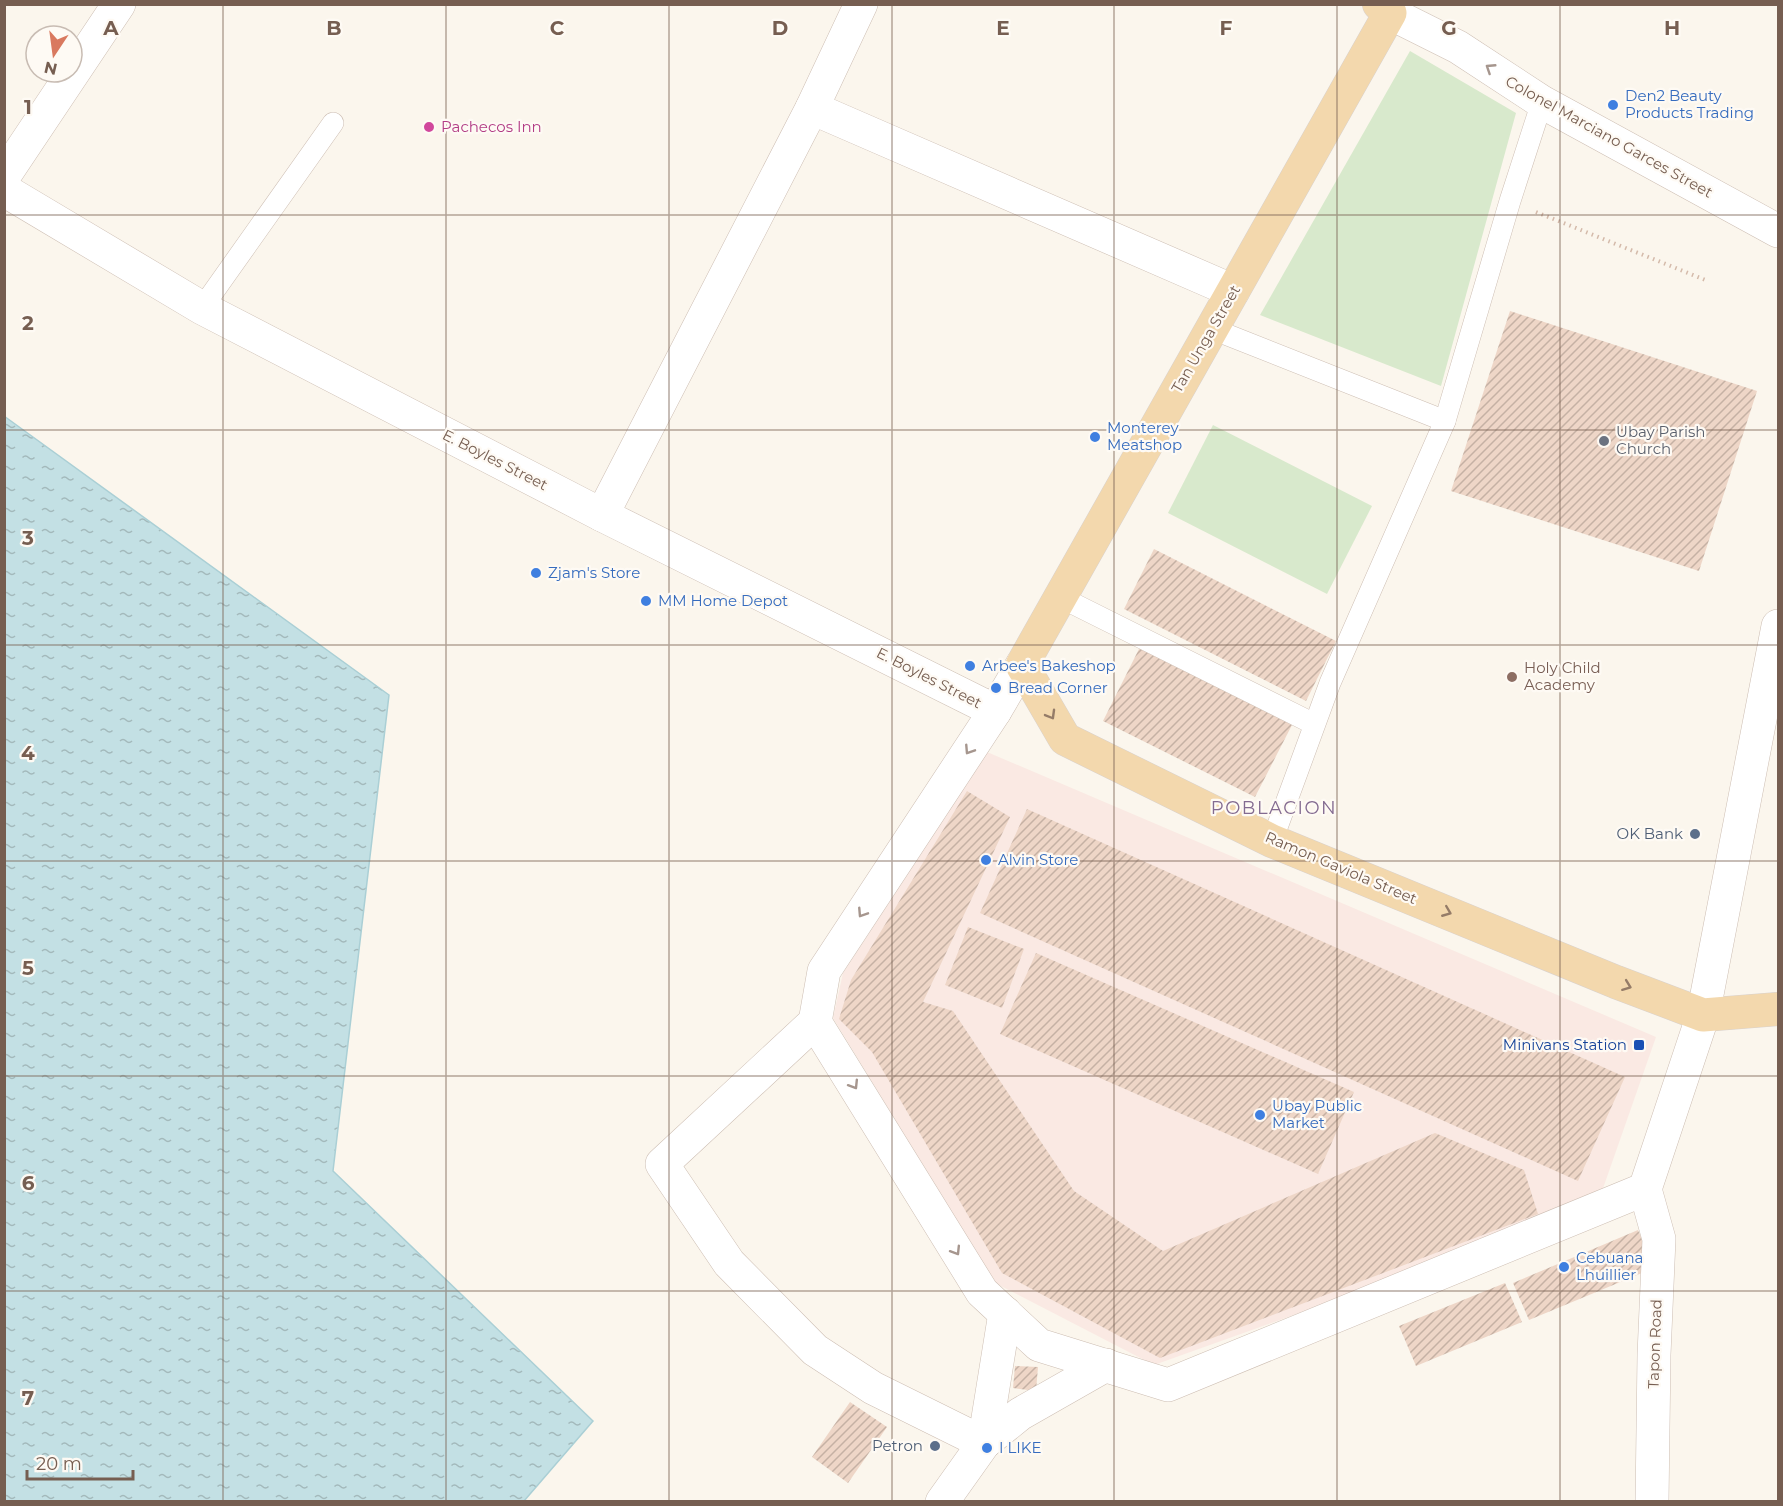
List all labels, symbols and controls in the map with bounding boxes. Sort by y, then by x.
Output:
text: A [102,16,119,40]
text: B [326,16,342,40]
text: C [550,16,565,40]
text: D [772,16,788,40]
text: E [996,16,1010,40]
text: F [1220,16,1233,40]
text: G [1441,16,1457,40]
text: H [1664,16,1680,40]
north arrow [24,24,84,84]
text: N [42,57,59,79]
one-way arrow [1486,64,1497,75]
street label: Colonel Marciano Garces Street [1502,71,1716,202]
place label: Den2 Beauty Products Trading [1625,86,1754,122]
text: 1 [24,95,32,119]
marker: Den2 Beauty Products Trading [1606,98,1620,112]
place label: Pachecos Inn [441,117,542,136]
marker: Pachecos Inn [422,120,436,134]
street label: Tan Unga Street [1167,281,1244,396]
text: 2 [22,311,34,335]
place label: Monterey Meatshop [1107,418,1182,454]
place label: Ubay Parish Church [1616,422,1705,458]
street label: E. Boyles Street [439,425,551,494]
marker: Monterey Meatshop [1088,430,1102,444]
marker: Ubay Parish Church [1597,434,1611,448]
text: 3 [21,526,34,550]
place label: Zjam's Store [548,563,640,582]
marker: Zjam's Store [529,566,543,580]
place label: MM Home Depot [658,591,788,610]
marker: MM Home Depot [639,594,653,608]
street label: E. Boyles Street [873,643,985,712]
place label: Arbee's Bakeshop [982,656,1116,675]
place label: Holy Child Academy [1524,658,1601,694]
marker: Arbee's Bakeshop [963,659,977,673]
marker: Holy Child Academy [1505,670,1519,684]
place label: Bread Corner [1008,678,1108,697]
marker: Bread Corner [989,681,1003,695]
one-way arrow [1044,709,1056,719]
text: 4 [21,741,35,765]
one-way arrow [965,744,976,755]
district label: POBLACION [1211,797,1337,819]
place label: OK Bank [1617,824,1683,843]
street label: Ramon Gaviola Street [1262,827,1420,908]
marker: OK Bank [1688,827,1702,841]
place label: Alvin Store [998,850,1078,869]
marker: Alvin Store [979,853,993,867]
one-way arrow [1441,905,1452,917]
one-way arrow [858,907,869,918]
text: 5 [22,956,34,980]
one-way arrow [1621,979,1632,992]
place label: Minivans Station [1503,1035,1627,1054]
marker: Minivans Station [1632,1038,1646,1052]
one-way arrow [847,1079,859,1089]
place label: Ubay Public Market [1272,1096,1362,1132]
marker: Ubay Public Market [1253,1108,1267,1122]
text: 6 [22,1171,35,1195]
one-way arrow [949,1245,961,1255]
place label: Cebuana Lhuillier [1576,1248,1643,1284]
marker: Cebuana Lhuillier [1557,1260,1571,1274]
street label: Tapon Road [1643,1299,1666,1389]
text: 7 [22,1386,34,1410]
place label: Petron [872,1436,923,1455]
place label: I LIKE [999,1438,1042,1457]
marker: Petron [928,1439,942,1453]
marker: I LIKE [980,1441,994,1455]
scale bar [27,1443,134,1481]
text: 20 m [36,1453,82,1475]

